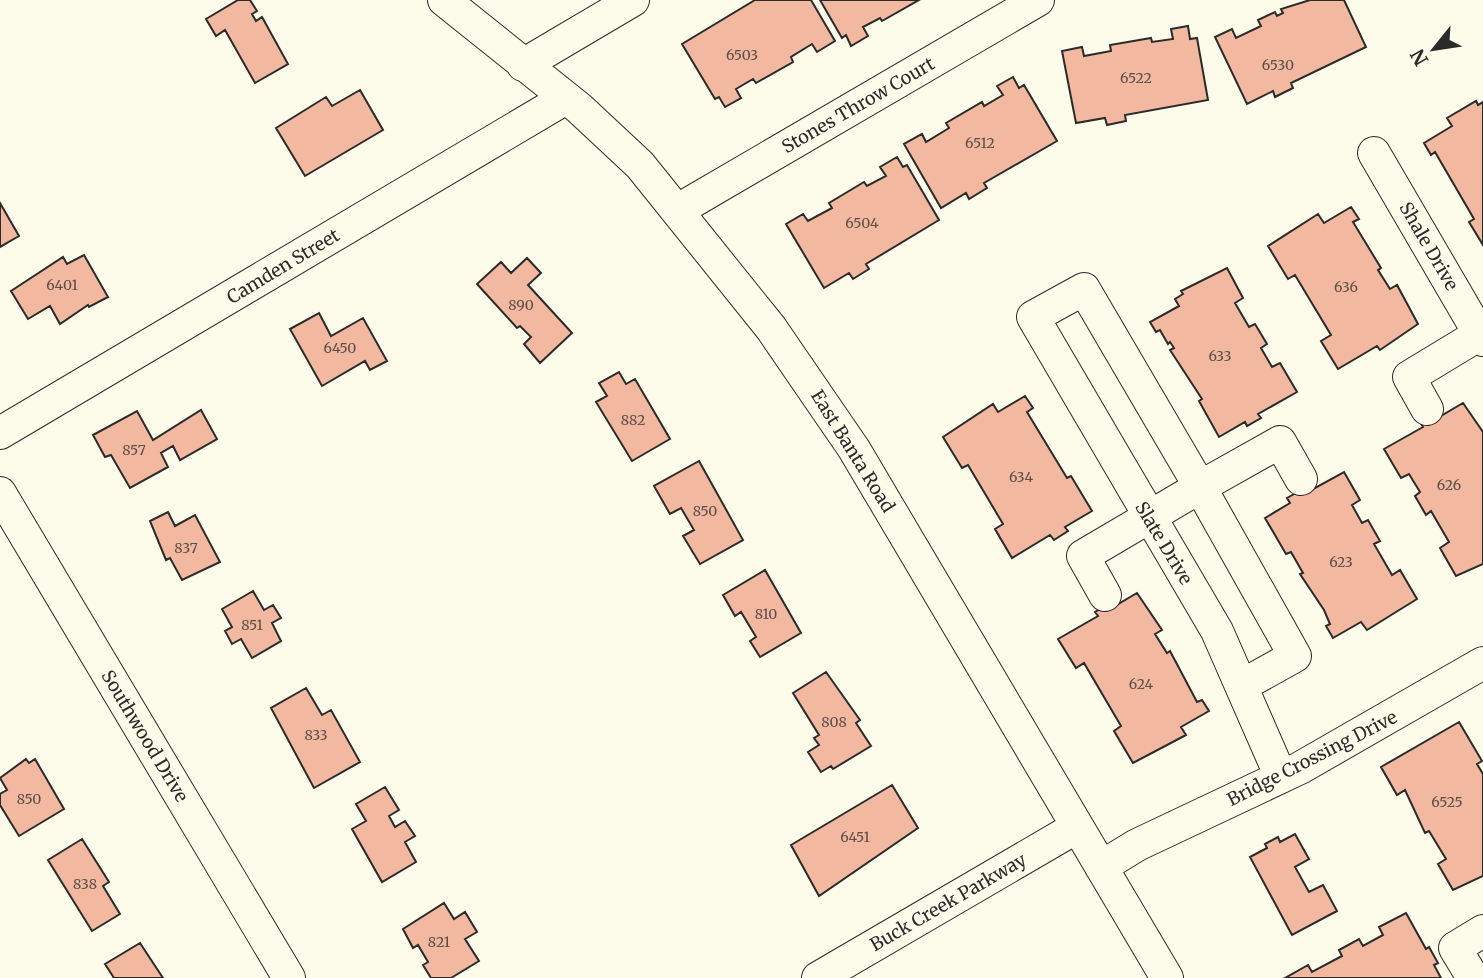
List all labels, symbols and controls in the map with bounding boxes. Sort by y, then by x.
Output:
north arrow [1399,14,1469,84]
text: N [1405,45,1433,70]
house number: 6503 [726,46,758,64]
street label: Stones Throw Court [778,52,938,158]
house number: 6530 [1262,56,1294,74]
house number: 6522 [1120,69,1152,87]
house number: 6512 [965,134,995,152]
street label: Shale Drive [1394,198,1464,294]
house number: 6504 [845,214,879,232]
street label: Camden Street [222,223,344,309]
house number: 6401 [46,276,78,294]
house number: 636 [1334,278,1358,296]
house number: 890 [508,296,534,314]
house number: 6450 [324,339,356,357]
house number: 633 [1209,347,1231,365]
street label: East Banta Road [806,385,900,517]
house number: 882 [621,411,645,429]
house number: 857 [122,441,146,459]
house number: 634 [1009,468,1033,486]
house number: 626 [1437,476,1461,494]
street label: Slate Drive [1130,497,1198,589]
house number: 850 [693,502,717,520]
house number: 837 [174,539,198,557]
house number: 623 [1329,553,1353,571]
house number: 810 [755,605,777,623]
house number: 851 [241,616,263,634]
street label: Southwood Drive [97,666,193,806]
house number: 624 [1129,675,1154,693]
street label: Bridge Crossing Drive [1223,705,1401,811]
house number: 808 [821,713,847,731]
house number: 833 [304,726,328,744]
house number: 850 [17,790,41,808]
house number: 6525 [1431,793,1463,811]
house number: 6451 [840,828,870,846]
street label: Buck Creek Parkway [866,848,1031,956]
house number: 838 [73,875,97,893]
house number: 821 [428,933,450,951]

